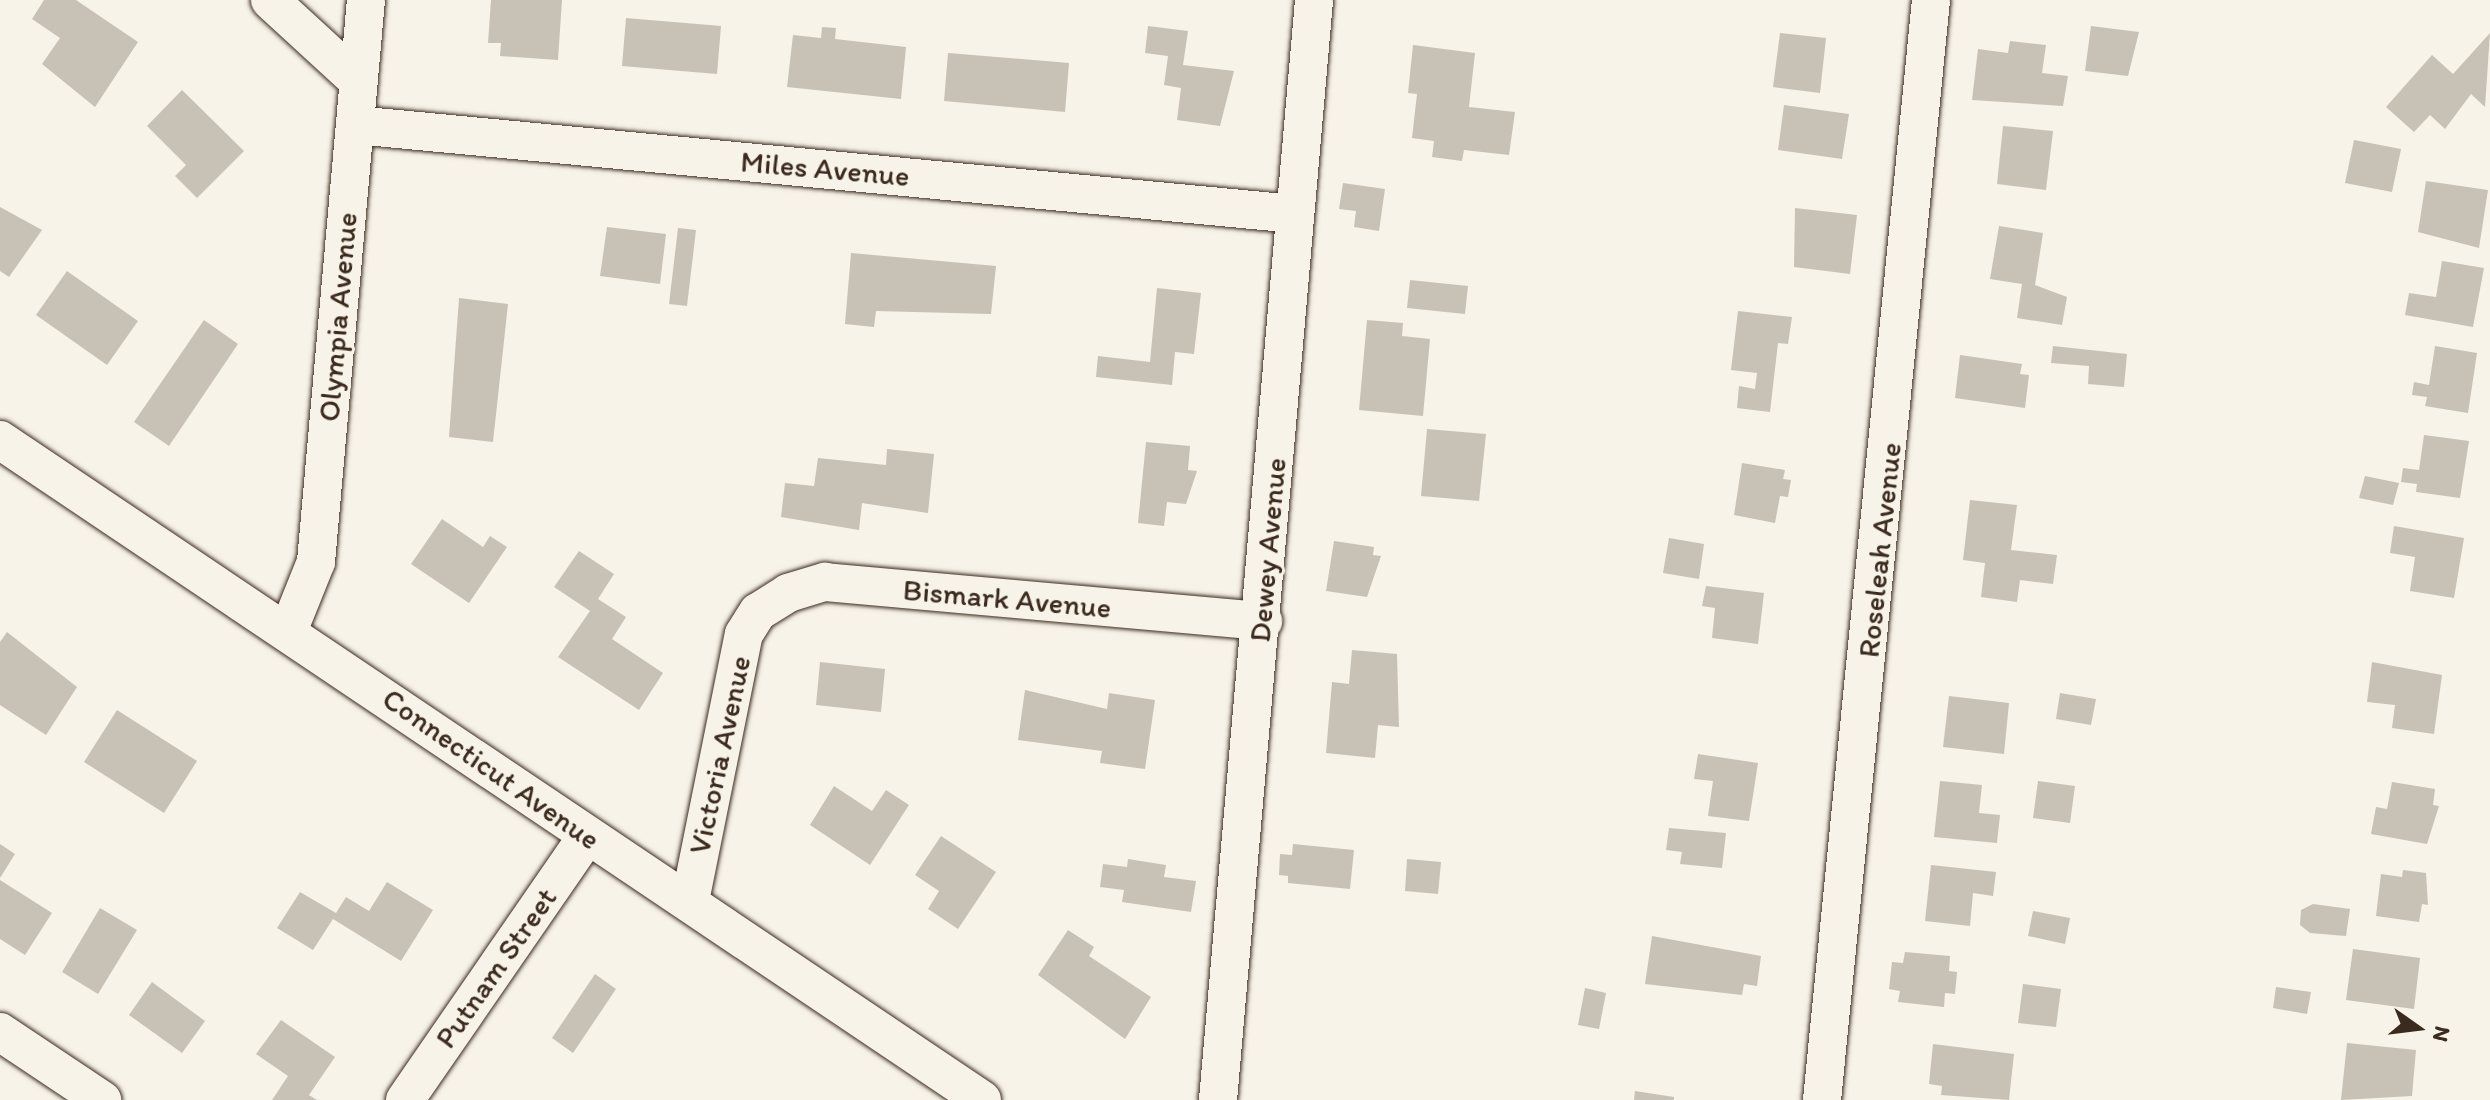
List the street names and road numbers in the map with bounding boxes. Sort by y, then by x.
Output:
street label: Miles Avenue [740,144,910,194]
street label: Olympia Avenue [311,212,365,422]
street label: Roseleah Avenue [1851,441,1909,659]
street label: Dewey Avenue [1242,457,1294,643]
street label: Bismark Avenue [902,572,1112,626]
street label: Victoria Avenue [681,653,759,857]
street label: Connecticut Avenue [375,681,607,857]
street label: Putnam Street [428,881,564,1055]

